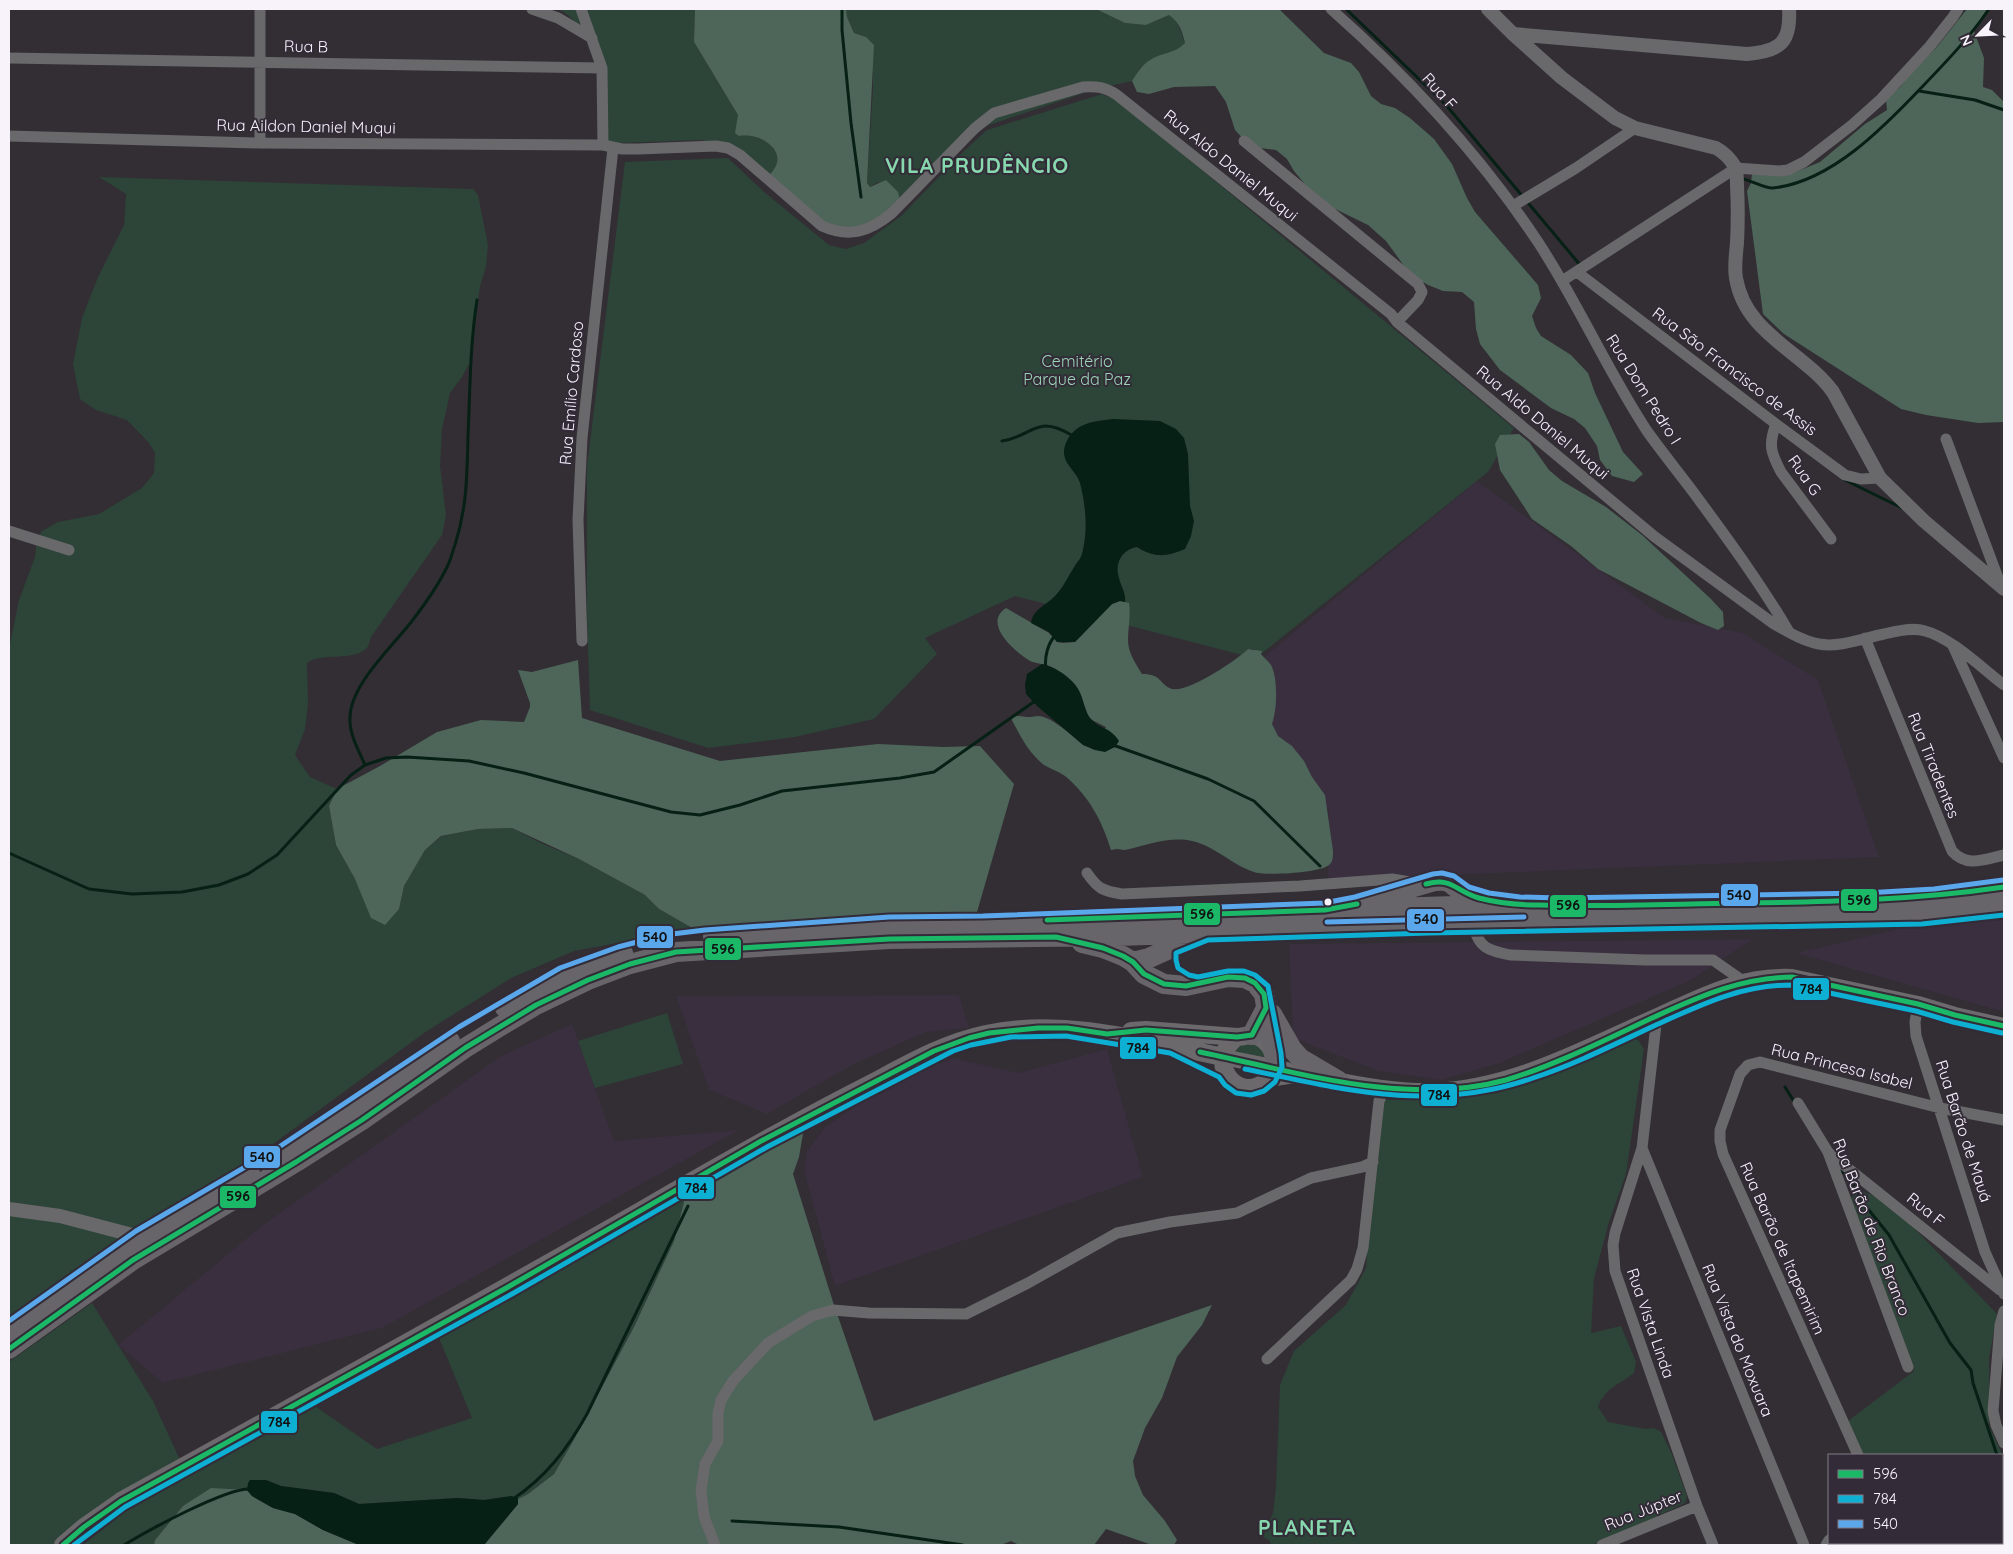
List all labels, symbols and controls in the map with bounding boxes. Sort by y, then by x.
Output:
north arrow [1953,10,2003,60]
text: N [1956,32,1976,49]
street label: Rua B [284,36,328,56]
street label: Rua F [1418,68,1462,114]
street label: Rua Aldo Daniel Muqui [1160,105,1302,225]
street label: Rua Aildon Daniel Muqui [216,114,396,138]
district label: VILA PRUDÊNCIO [885,152,1069,178]
street label: Rua São Francisco de Assis [1649,302,1821,440]
street label: Rua Emílio Cardoso [555,320,587,466]
street label: Rua Dom Pedro I [1602,330,1686,448]
park label: Cemitério Parque da Paz [1023,351,1131,389]
street label: Rua Aldo Daniel Muqui [1473,361,1613,483]
street label: Rua G [1784,451,1826,499]
street label: Rua Tiradentes [1904,709,1964,821]
line badge: 540 [1720,883,1759,907]
text: 540 [1727,886,1752,904]
line badge: 596 [1840,888,1878,912]
text: 596 [1847,891,1871,909]
line badge: 596 [1549,894,1587,918]
text: 596 [1556,896,1580,914]
unlabelled marker [1323,897,1333,907]
line badge: 596 [1183,902,1221,926]
text: 596 [1190,905,1214,923]
line badge: 540 [1406,908,1445,932]
text: 540 [1414,910,1439,928]
line badge: 540 [636,925,674,949]
text: 540 [643,928,668,946]
line badge: 596 [704,937,742,961]
text: 596 [711,940,735,958]
line badge: 784 [1792,977,1830,1001]
text: 784 [1799,980,1823,998]
line badge: 784 [1119,1036,1157,1060]
text: 784 [1126,1039,1150,1057]
street label: Rua Princesa Isabel [1769,1039,1915,1093]
street label: Rua Barão de Mauá [1932,1057,1996,1205]
line badge: 784 [1420,1083,1458,1107]
text: 784 [1427,1086,1451,1104]
street label: Rua Barão de Rio Branco [1829,1136,1915,1318]
line badge: 540 [243,1145,281,1169]
text: 540 [250,1148,275,1166]
street label: Rua Barão de Itapemirim [1736,1159,1830,1337]
line badge: 784 [677,1176,715,1200]
text: 784 [684,1179,708,1197]
line badge: 596 [219,1185,257,1209]
text: 596 [226,1187,250,1205]
street label: Rua F [1903,1188,1949,1230]
street label: Rua Vista do Moxuara [1698,1261,1778,1419]
street label: Rua Vista Linda [1623,1265,1679,1381]
line badge: 784 [260,1410,298,1434]
text: 784 [267,1413,291,1431]
legend [1828,1454,2003,1544]
text: 596 [1873,1464,1898,1483]
street label: Rua Júpter [1601,1485,1685,1535]
text: 784 [1873,1489,1897,1508]
district label: PLANETA [1258,1514,1356,1540]
text: 540 [1873,1514,1898,1533]

